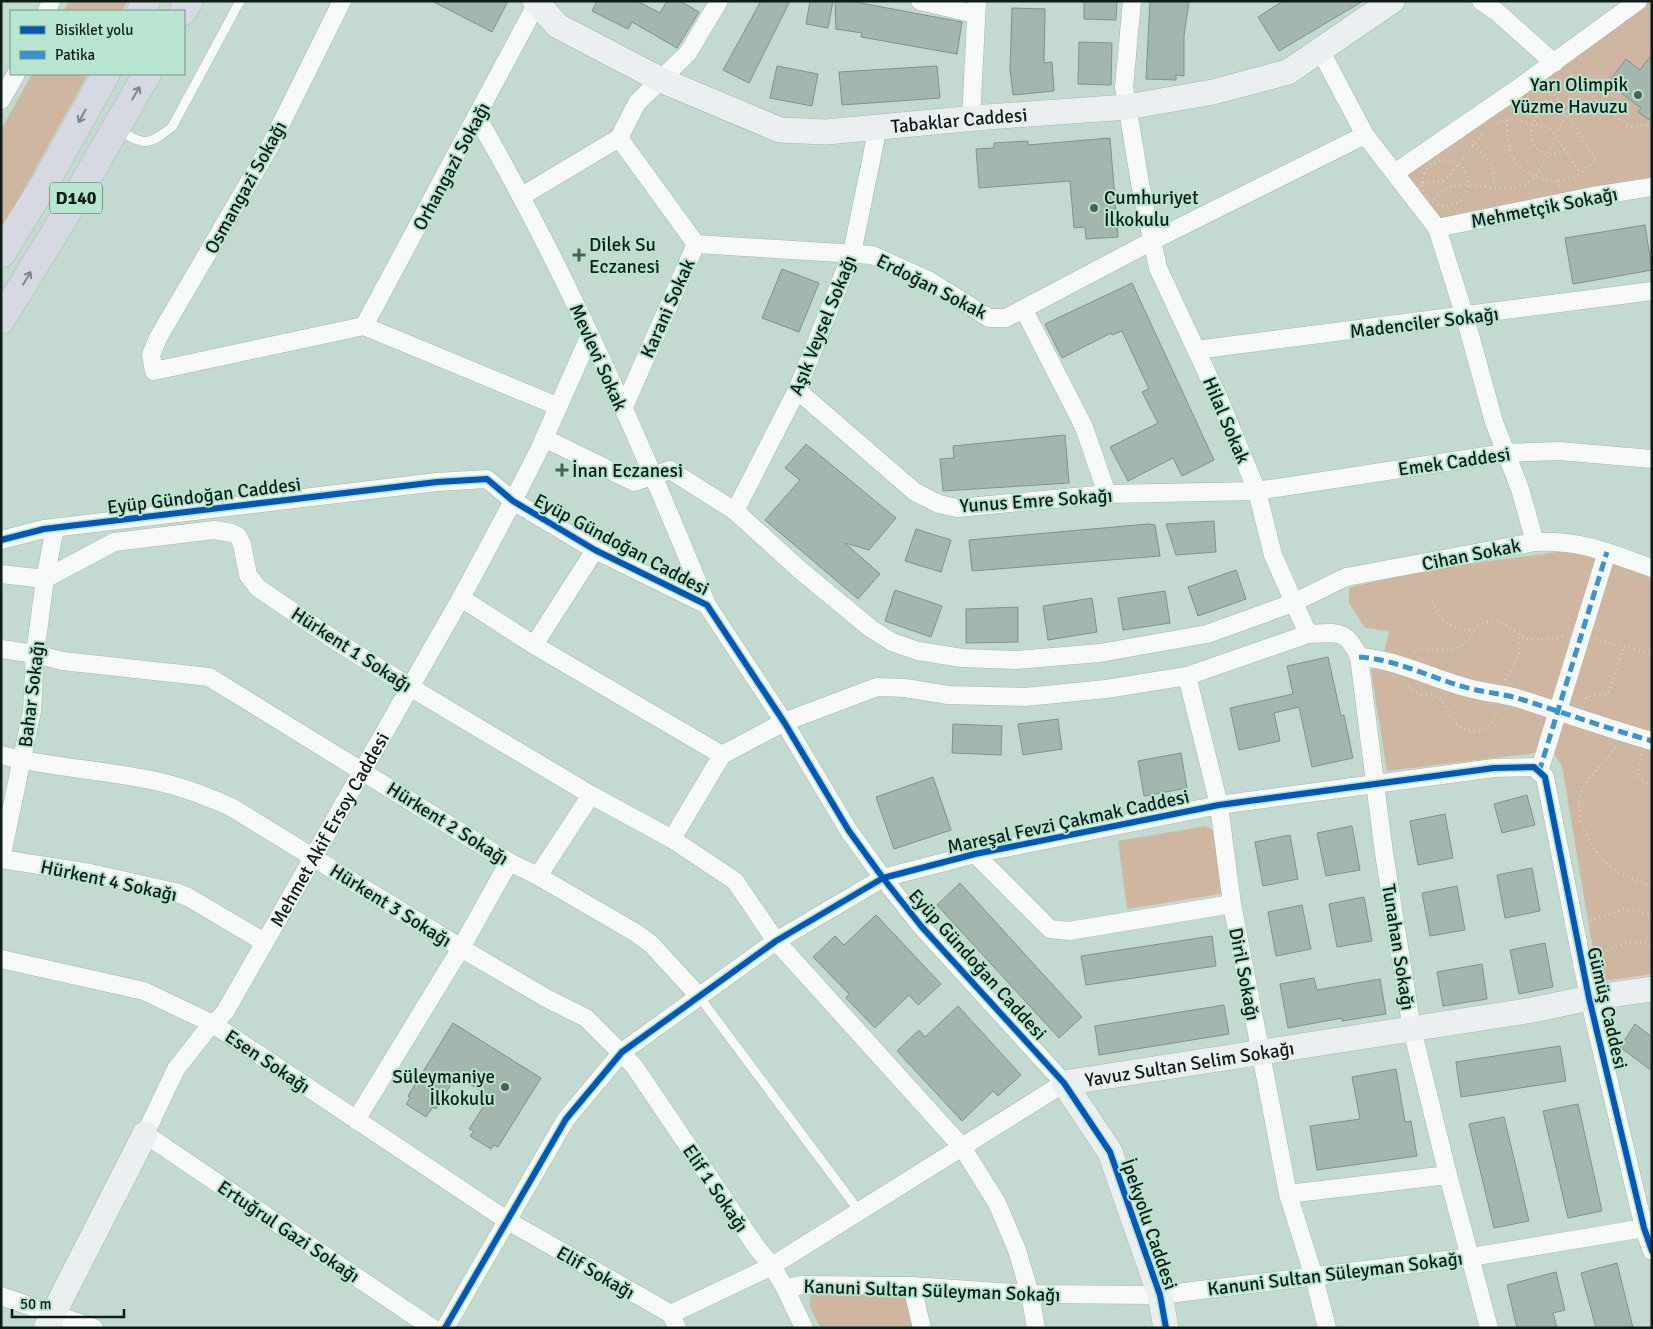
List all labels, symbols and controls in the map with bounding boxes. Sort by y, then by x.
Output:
legend [10,10,185,75]
text: Bisiklet yolu [55,21,133,39]
text: Patika [55,46,95,64]
place label: Yarı Olimpik Yüzme Havuzu [1511,73,1628,119]
one-way arrow [132,86,141,101]
marker: Yarı Olimpik Yüzme Havuzu [1632,89,1644,101]
street label: Orhangazi Sokağı [408,98,496,235]
street label: Tabaklar Caddesi [890,103,1028,139]
one-way arrow [77,109,87,124]
street label: Osmangazi Sokağı [199,117,292,258]
road number: D140 [50,182,102,214]
street label: Mehmetçik Sokağı [1469,182,1620,234]
place label: Cumhuriyet İlkokulu [1104,186,1199,232]
marker: Cumhuriyet İlkokulu [1088,202,1100,214]
place label: Dilek Su Eczanesi [589,233,660,279]
marker: Dilek Su Eczanesi [573,249,585,261]
street label: Erdoğan Sokak [872,249,991,325]
street label: Aşık Veysel Sokağı [784,252,862,399]
street label: Karani Sokak [635,255,701,362]
one-way arrow [22,272,32,286]
street label: Mevlevi Sokak [564,300,633,415]
street label: Madenciler Sokağı [1348,302,1500,344]
street label: Hilal Sokak [1197,373,1255,468]
street label: Emek Caddesi [1396,442,1512,482]
place label: İnan Eczanesi [572,459,683,483]
marker: İnan Eczanesi [556,464,568,476]
street label: Eyüp Gündoğan Caddesi [106,472,302,520]
street label: Yunus Emre Sokağı [959,484,1113,518]
street label: Eyüp Gündoğan Caddesi [530,488,713,601]
street label: Cihan Sokak [1420,534,1523,576]
street label: Hürkent 1 Sokağı [287,602,416,698]
street label: Bahar Sokağı [14,640,50,749]
street label: Mehmet Akif Ersoy Caddesi [265,728,395,931]
street label: Hürkent 2 Sokağı [382,777,513,871]
street label: Mareşal Fevzi Çakmak Caddesi [945,785,1191,859]
street label: Hürkent 4 Sokağı [38,855,179,907]
street label: Hürkent 3 Sokağı [325,859,456,953]
street label: Tunahan Sokağı [1376,882,1420,1012]
street label: Eyüp Gündoğan Caddesi [903,884,1051,1045]
street label: Diril Sokağı [1223,926,1265,1023]
street label: Gümüş Caddesi [1581,945,1633,1072]
street label: Esen Sokağı [220,1025,315,1099]
street label: Yavuz Sultan Selim Sokağı [1083,1036,1296,1093]
place label: Süleymaniye İlkokulu [392,1065,495,1111]
marker: Süleymaniye İlkokulu [499,1081,511,1093]
street label: Elif 1 Sokağı [677,1140,753,1237]
street label: İpekyolu Caddesi [1115,1156,1183,1293]
street label: Ertuğrul Gazi Sokağı [213,1175,364,1288]
street label: Elif Sokağı [552,1241,639,1305]
street label: Kanuni Sultan Süleyman Sokağı [1206,1246,1464,1302]
street label: Kanuni Sultan Süleyman Sokağı [803,1275,1061,1307]
scale bar [12,1286,125,1318]
text: 50 m [20,1295,51,1313]

